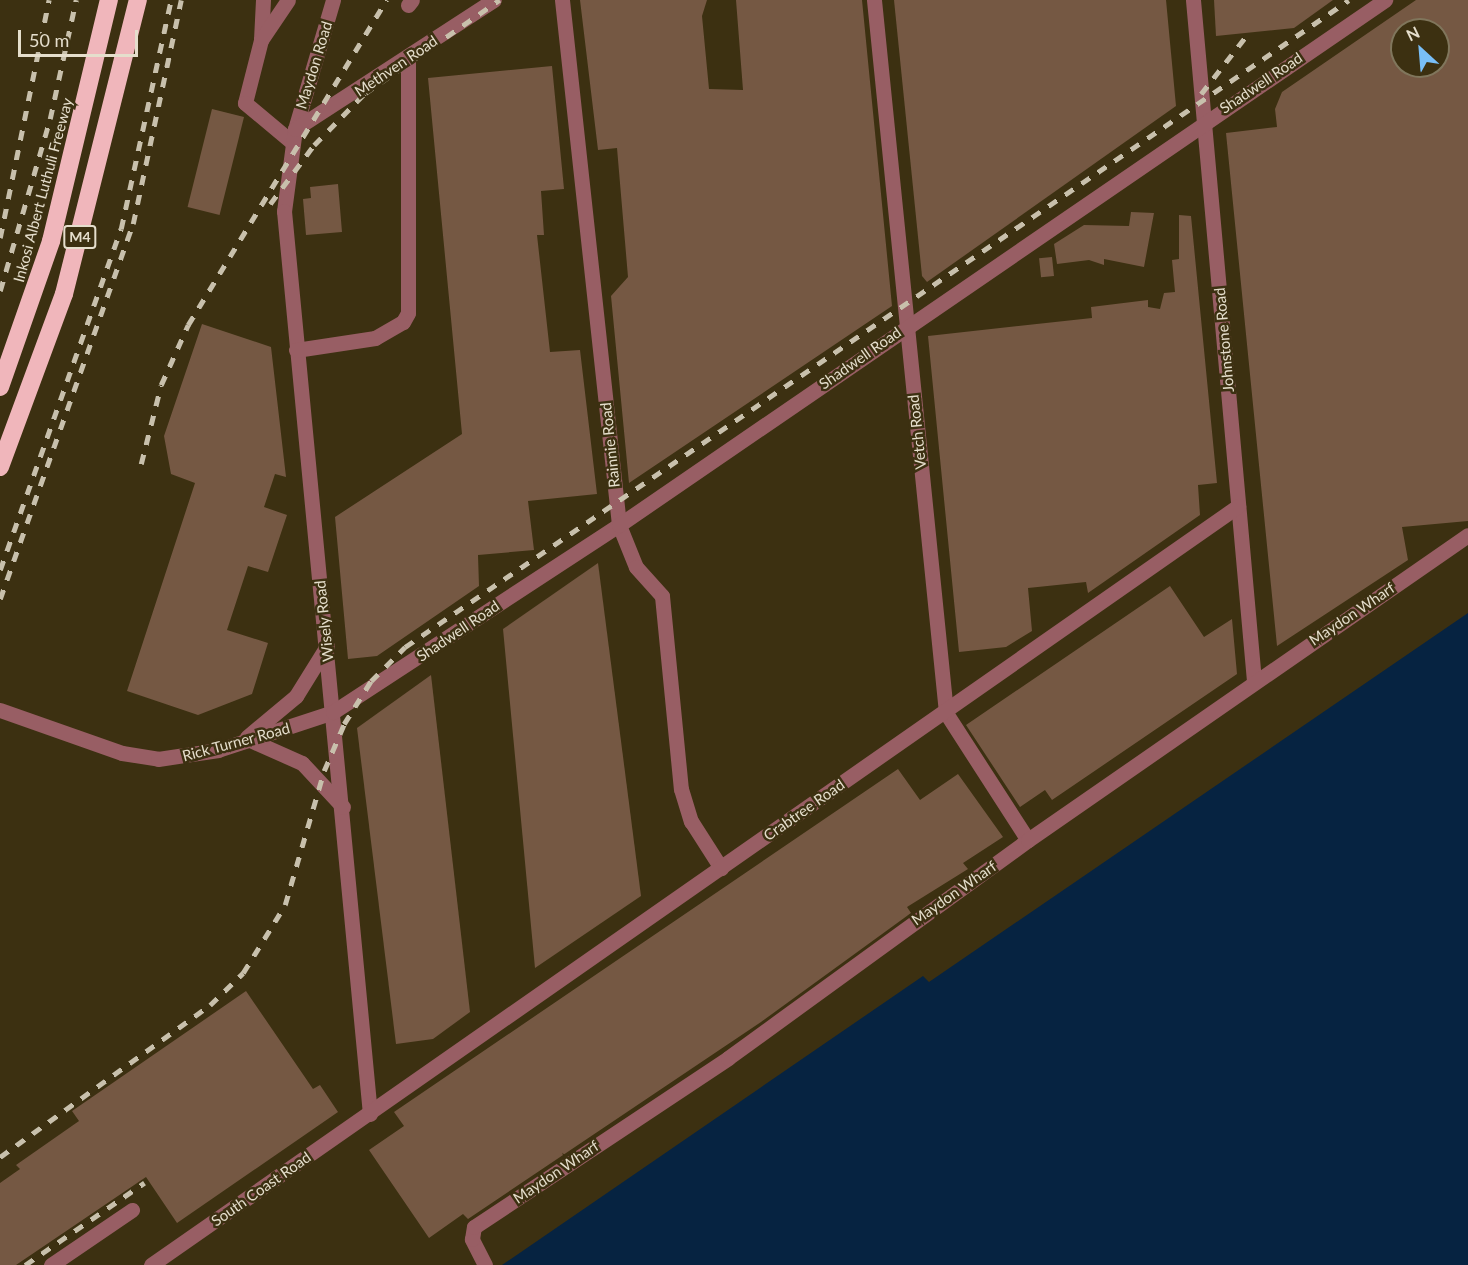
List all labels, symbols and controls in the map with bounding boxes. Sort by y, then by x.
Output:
scale bar [21,18,141,56]
north arrow [1390,18,1450,78]
street label: Maydon Road [292,19,336,111]
text: N [1403,22,1422,44]
text: 50 m [29,29,69,51]
street label: Methven Road [351,32,441,100]
street label: Shadwell Road [1216,49,1306,117]
street label: Inkosi Albert Luthuli Freeway [10,95,76,285]
road number: M4 [62,226,98,248]
street label: Johnstone Road [1210,287,1238,393]
street label: Shadwell Road [816,323,904,393]
street label: Vetch Road [904,394,930,470]
street label: Rainnie Road [597,401,623,489]
street label: Wisely Road [311,579,337,663]
street label: Maydon Wharf [1306,579,1398,649]
street label: Shadwell Road [413,597,503,665]
street label: Rick Turner Road [180,719,292,765]
street label: Crabtree Road [760,776,848,844]
street label: Maydon Wharf [908,857,1000,929]
street label: Maydon Wharf [510,1137,602,1207]
street label: South Coast Road [208,1148,314,1230]

